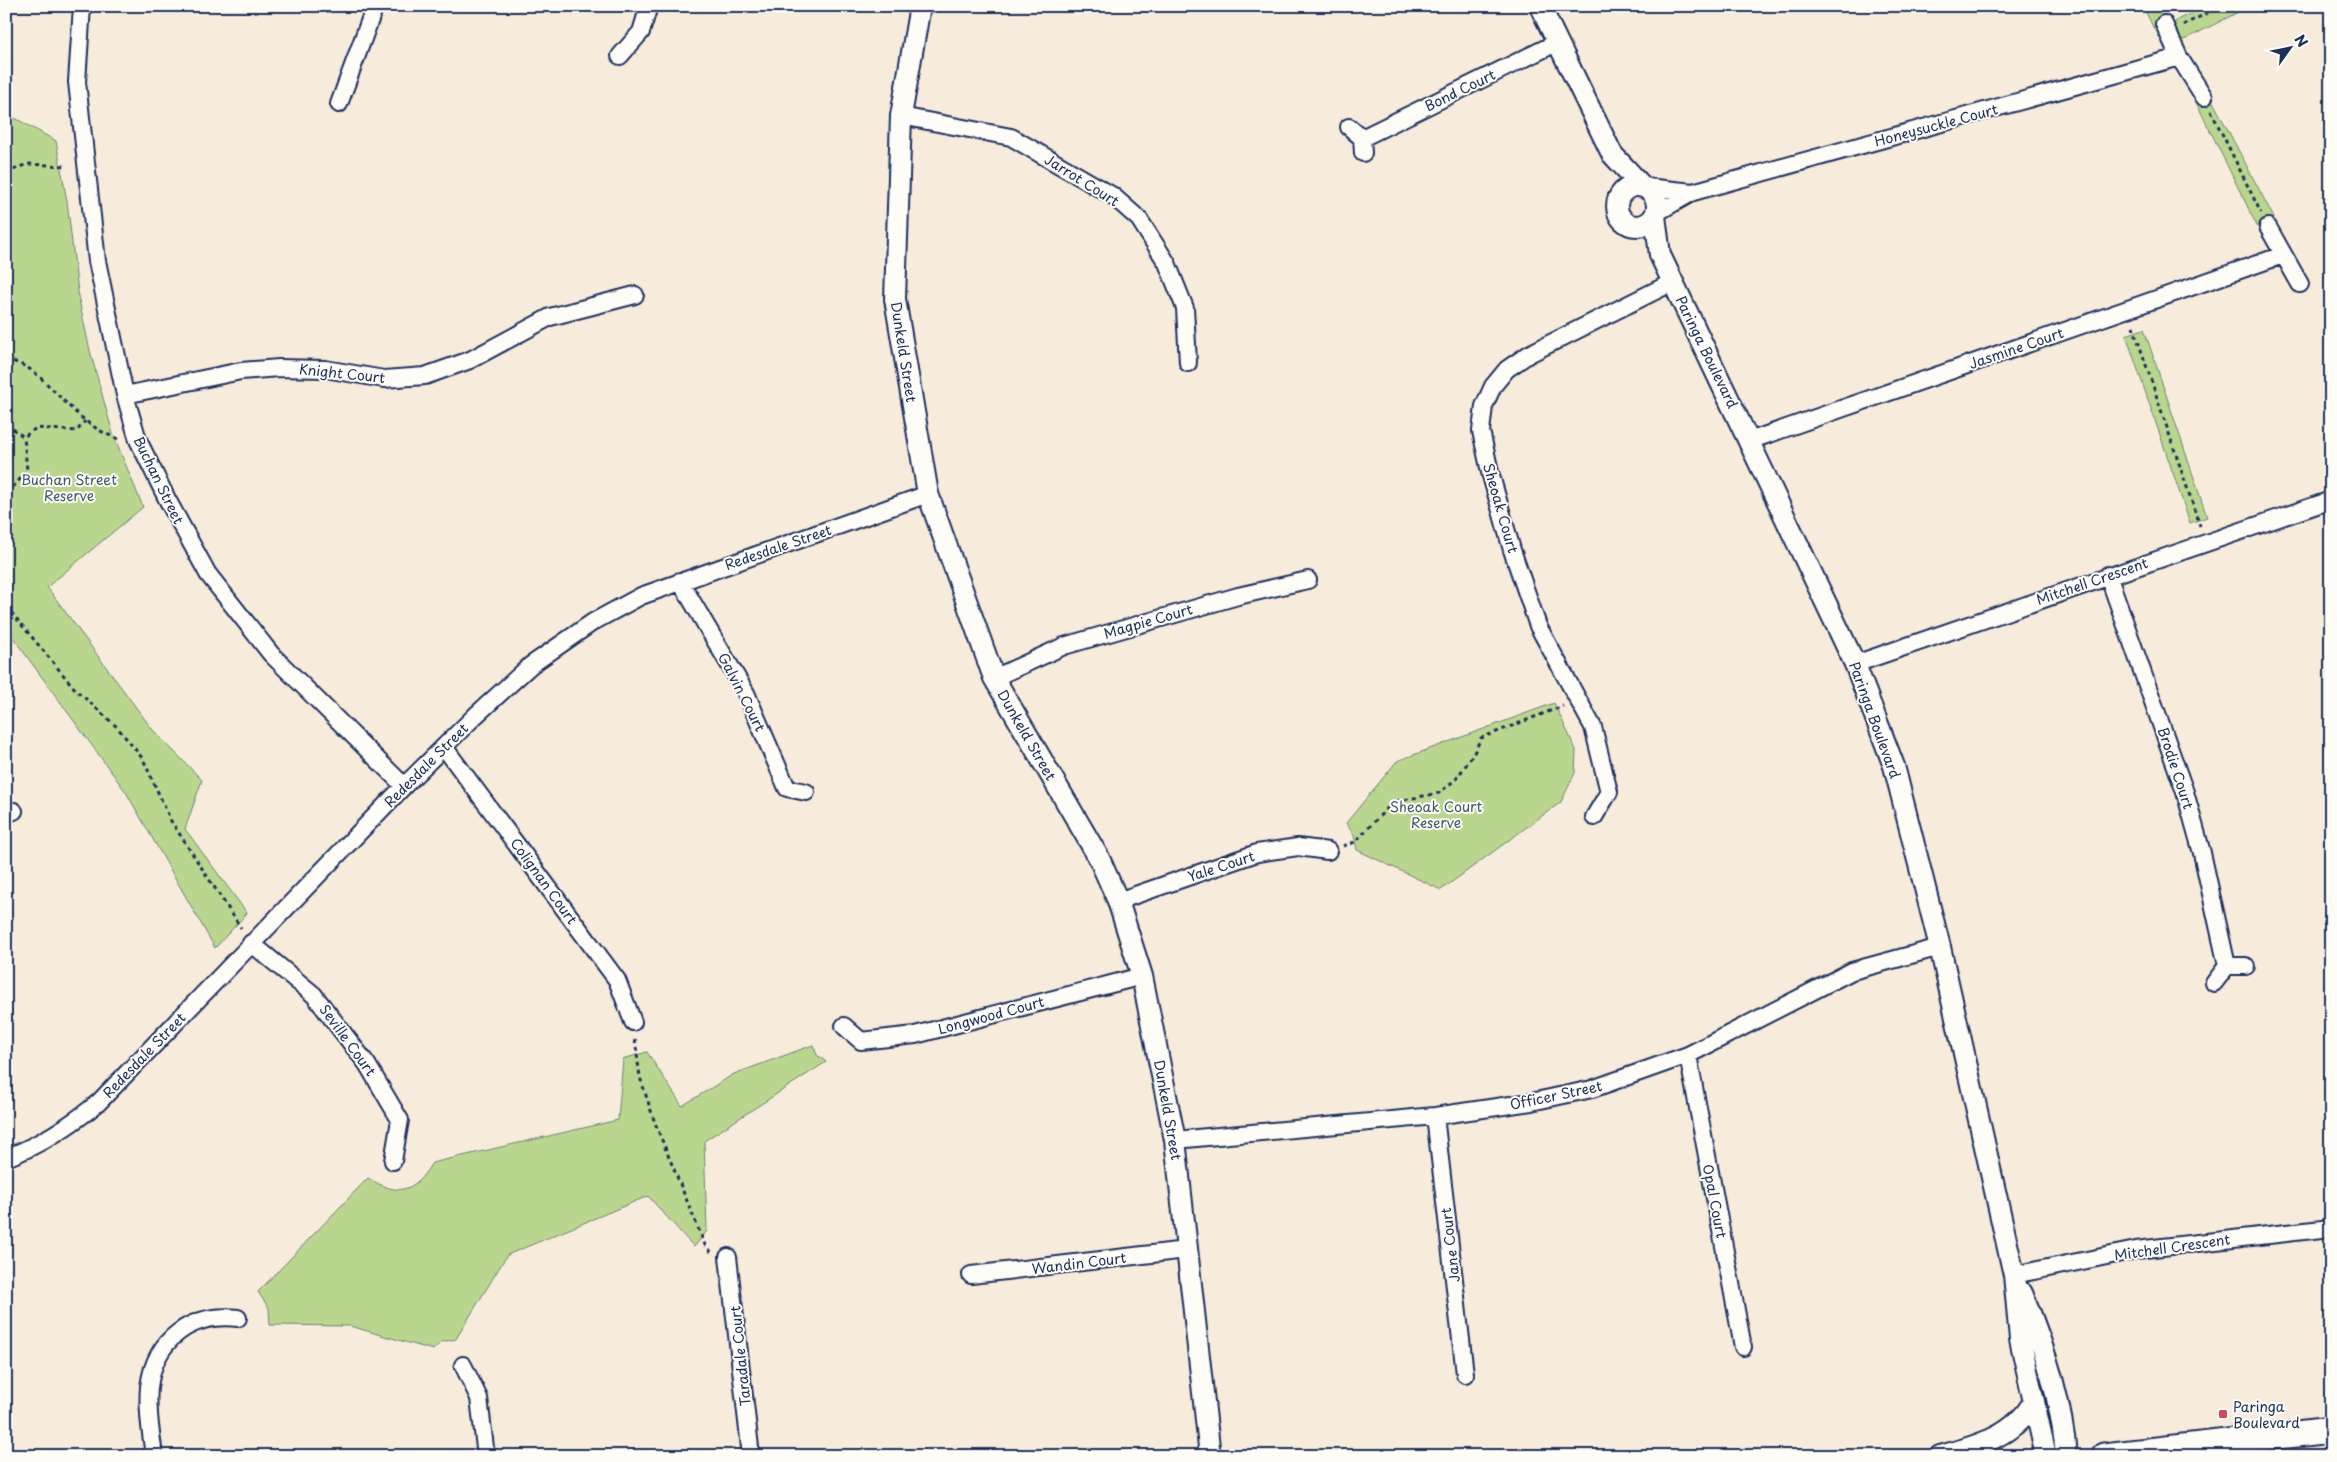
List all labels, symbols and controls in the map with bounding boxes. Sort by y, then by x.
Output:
north arrow [2264,22,2314,72]
text: N [2289,30,2313,51]
street label: Bond Court [1421,64,1499,116]
street label: Honeysuckle Court [1872,98,2000,152]
street label: Jarrot Court [1041,149,1124,211]
street label: Paringa Boulevard [1671,292,1744,412]
street label: Dunkeld Street [886,300,922,404]
street label: Jasmine Court [1966,322,2066,374]
street label: Knight Court [298,358,386,388]
street label: Buchan Street [129,432,190,528]
street label: Sheoak Court [1478,461,1524,556]
park label: Buchan Street Reserve [21,469,117,506]
street label: Redesdale Street [722,519,834,575]
street label: Mitchell Crescent [2033,552,2151,610]
street label: Magpie Court [1101,598,1195,644]
street label: Galvin Court [713,649,771,735]
street label: Paringa Boulevard [1844,659,1906,782]
street label: Dunkeld Street [993,686,1062,784]
street label: Redesdale Street [379,718,473,812]
street label: Brodie Court [2153,724,2199,812]
park label: Sheoak Court Reserve [1390,796,1483,833]
street label: Colignan Court [505,833,583,929]
street label: Yale Court [1185,845,1258,887]
street label: Longwood Court [936,991,1047,1039]
street label: Seville Court [315,1000,381,1080]
street label: Redesdale Street [98,1007,190,1102]
street label: Dunkeld Street [1149,1058,1187,1162]
street label: Officer Street [1508,1075,1604,1115]
street label: Opal Court [1698,1162,1733,1240]
street label: Jane Court [1435,1206,1465,1283]
street label: Mitchell Crescent [2113,1228,2232,1266]
street label: Wandin Court [1031,1247,1128,1279]
street label: Taradale Court [724,1305,756,1407]
place label: Paringa Boulevard [2233,1396,2300,1433]
marker: Paringa Boulevard [2217,1408,2229,1420]

